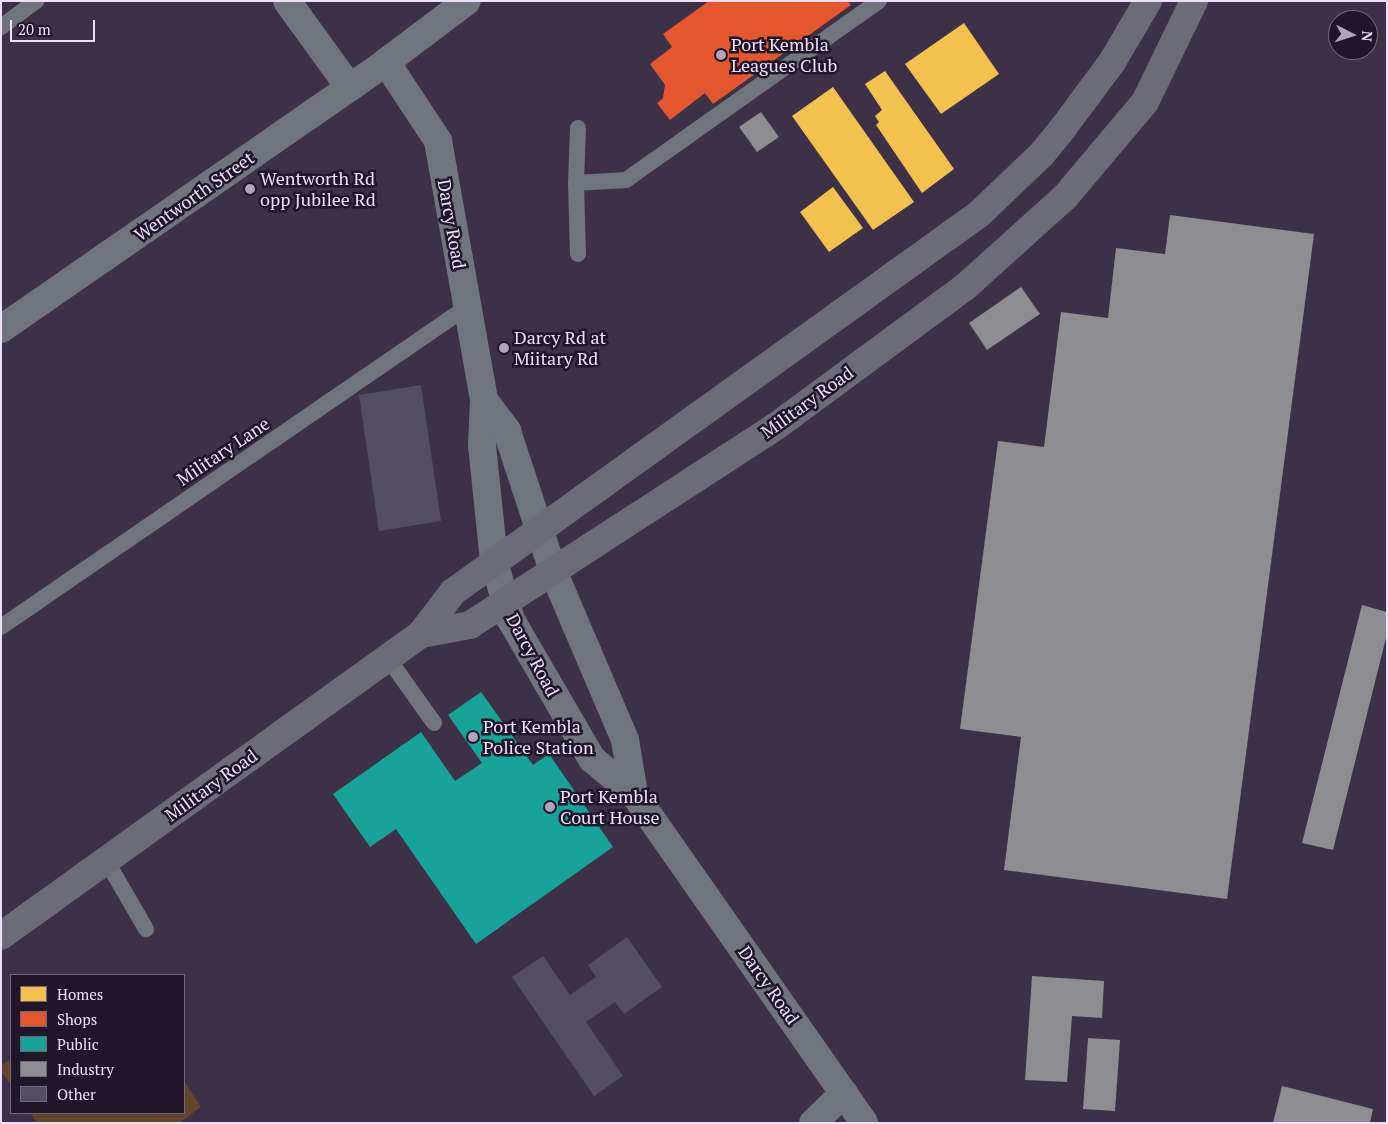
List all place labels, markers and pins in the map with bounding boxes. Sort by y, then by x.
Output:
place label: Port Kembla Leagues Club [731,34,837,76]
marker: Port Kembla Leagues Club [715,49,727,61]
place label: Wentworth Rd opp Jubilee Rd [260,168,376,210]
marker: Wentworth Rd opp Jubilee Rd [244,183,256,195]
place label: Darcy Rd at Miitary Rd [514,327,606,369]
marker: Darcy Rd at Miitary Rd [498,342,510,354]
place label: Port Kembla Police Station [483,716,594,759]
marker: Port Kembla Police Station [467,731,479,743]
place label: Port Kembla Court House [560,786,660,829]
marker: Port Kembla Court House [544,801,556,813]

